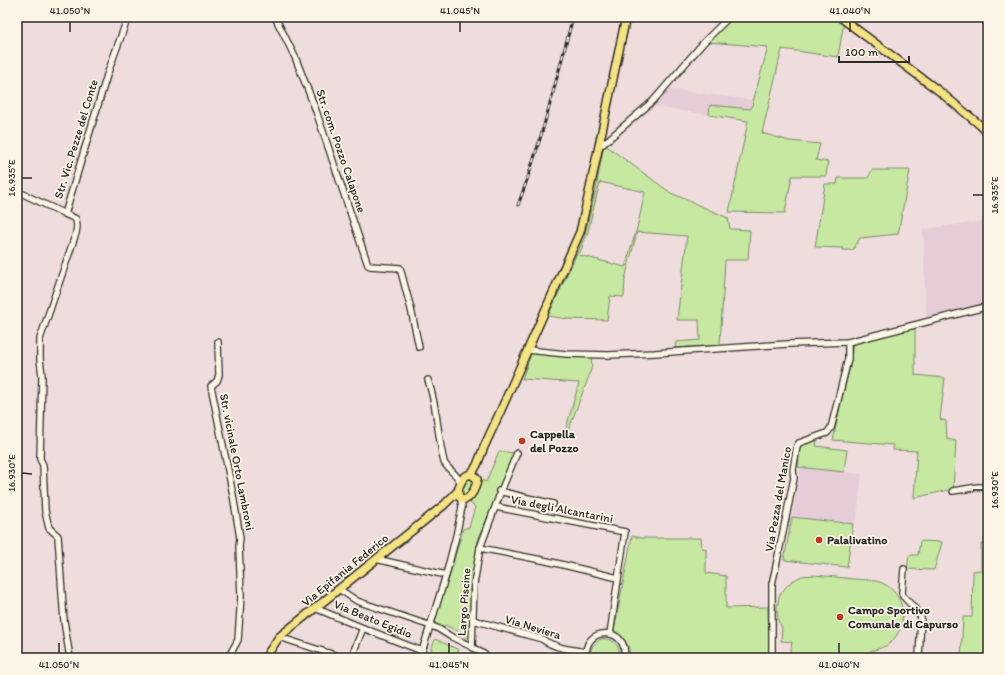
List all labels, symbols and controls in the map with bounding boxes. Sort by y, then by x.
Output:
text: 41.050°N [50,4,90,17]
text: 41.045°N [440,4,480,17]
text: 41.040°N [829,4,871,17]
scale bar [839,38,909,64]
text: 100 m [845,45,878,59]
street label: Str. Vic. Pezze del Conte [51,77,101,200]
street label: Str. com. Pozzo Calapone [313,87,369,215]
text: 16.935°E [5,159,18,196]
text: 16.935°E [988,176,1001,213]
street label: Str. vicinale Orto Lambroni [217,392,257,532]
place label: Cappella del Pozzo [530,427,579,455]
marker: Cappella del Pozzo [517,436,527,446]
street label: Via Pezza del Manico [762,445,794,553]
text: 16.930°E [5,454,18,492]
text: 16.930°E [988,471,1001,509]
street label: Via degli Alcantarini [510,492,614,526]
street label: Via Epifania Federico [299,531,391,609]
place label: Palalivatino [827,533,887,547]
marker: Palalivatino [814,535,824,545]
street label: Largo Piscine [455,567,473,636]
street label: Via Beato Egidio [332,597,414,641]
place label: Campo Sportivo Comunale di Capurso [848,603,958,632]
street label: Via Neviera [503,612,563,642]
marker: Campo Sportivo Comunale di Capurso [835,612,845,622]
text: 41.050°N [39,658,79,671]
text: 41.045°N [429,658,469,671]
text: 41.040°N [818,658,860,671]

